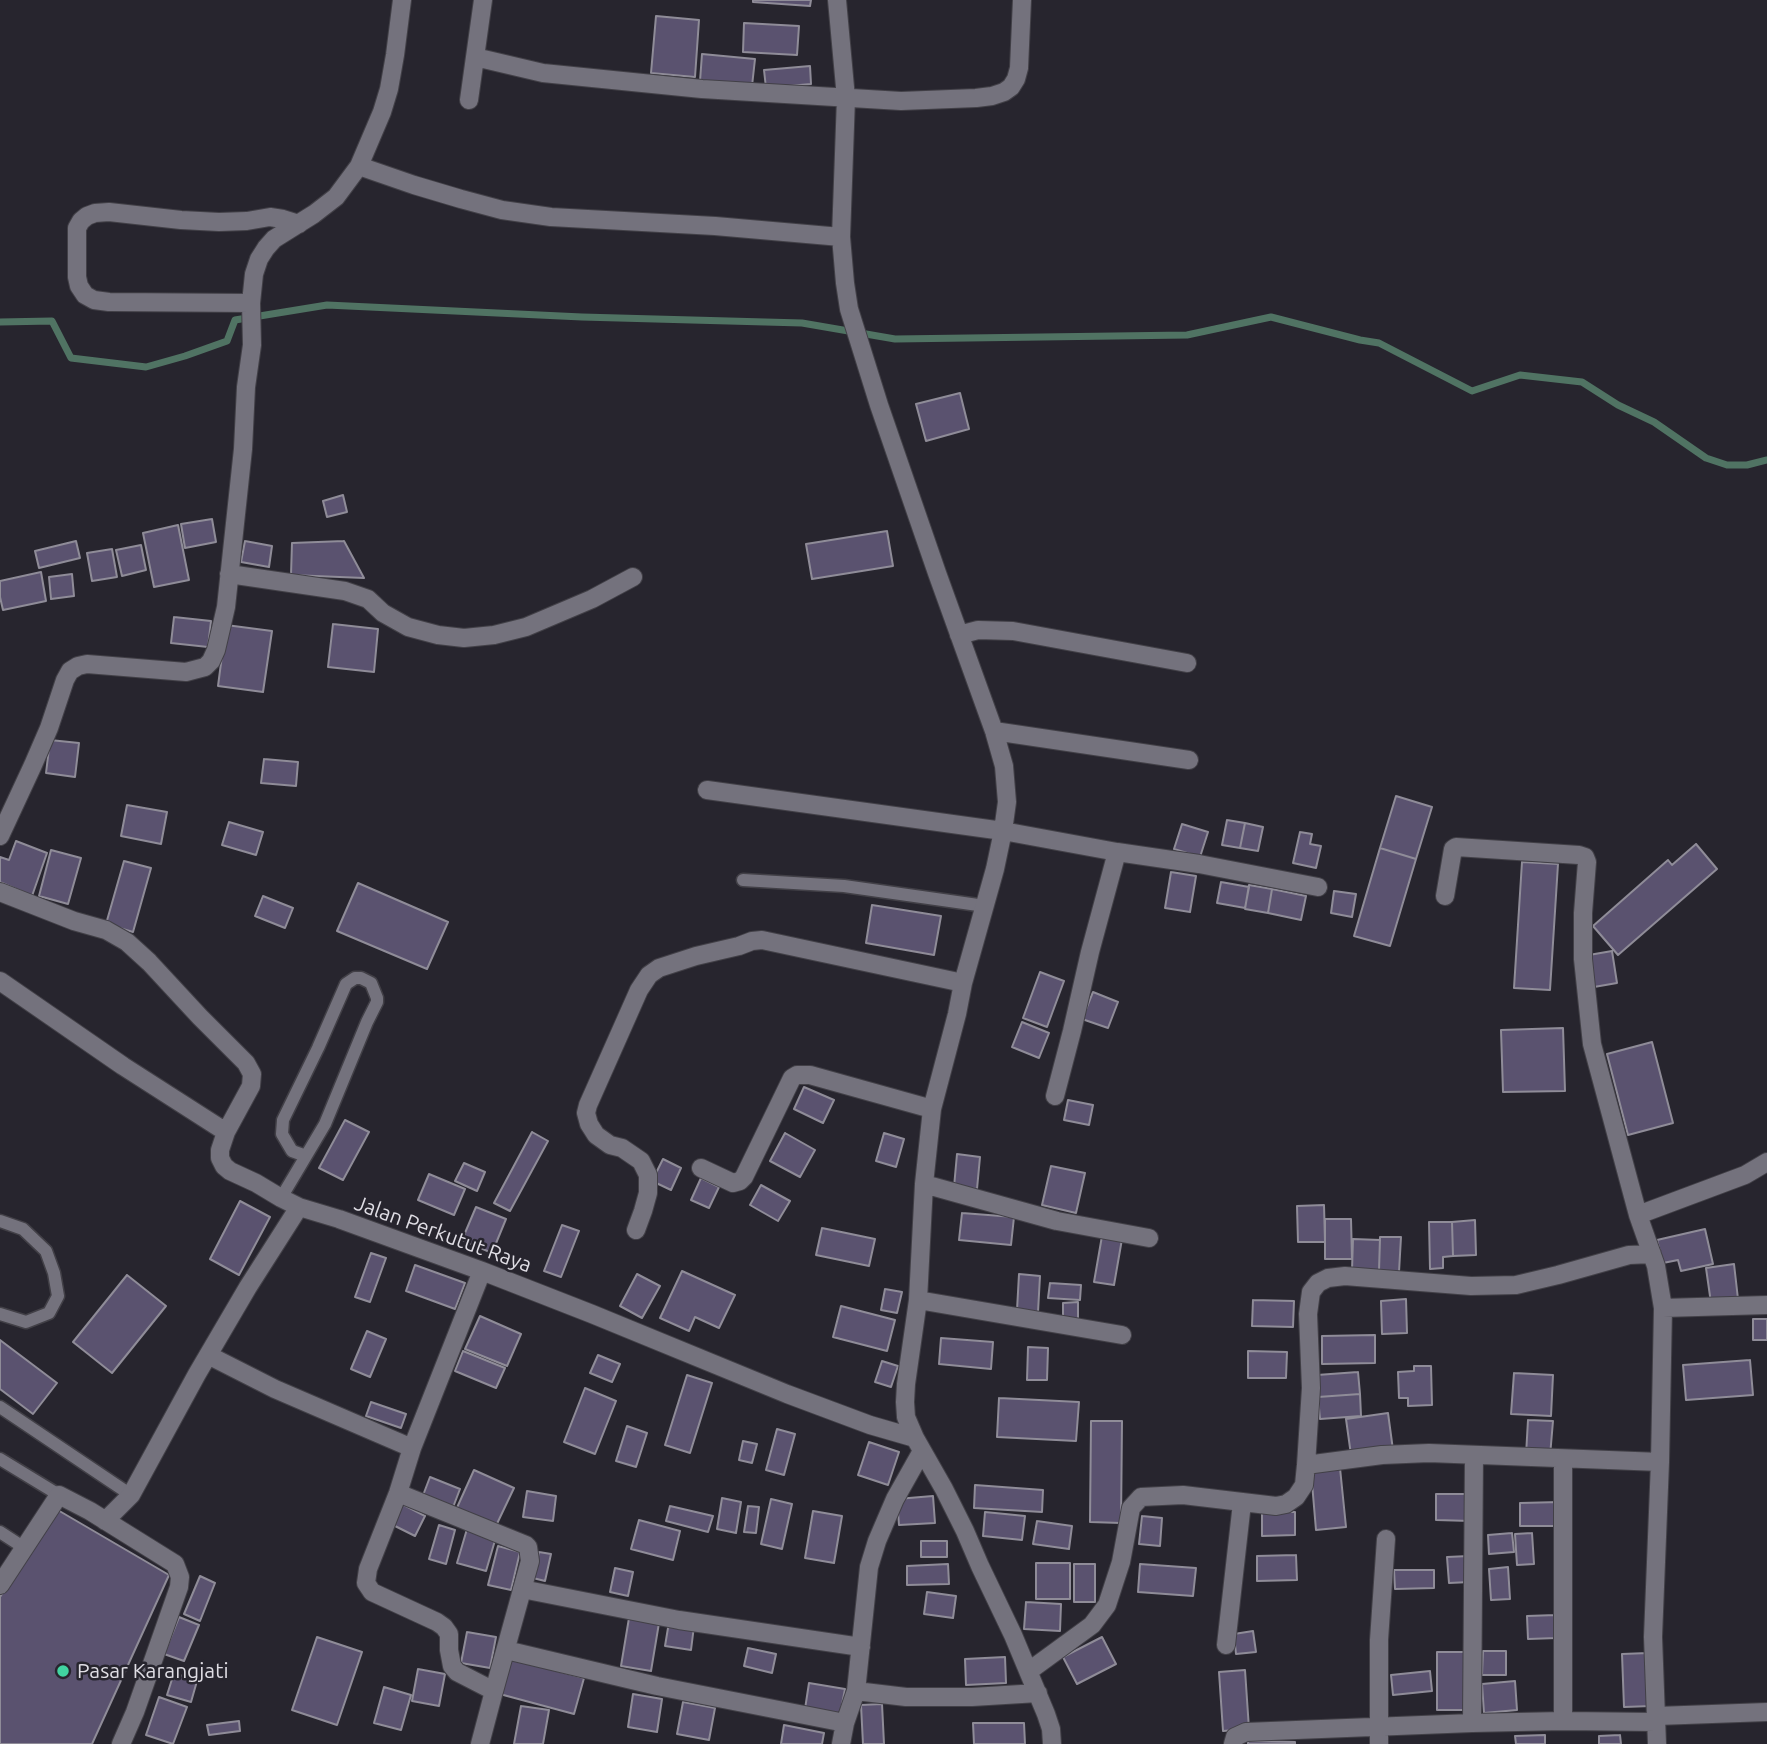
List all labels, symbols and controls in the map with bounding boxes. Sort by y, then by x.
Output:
street label: Jalan Perkutut Raya [351,1190,535,1278]
place label: Pasar Karangjati [77,1658,229,1684]
marker: Pasar Karangjati [55,1663,71,1679]

